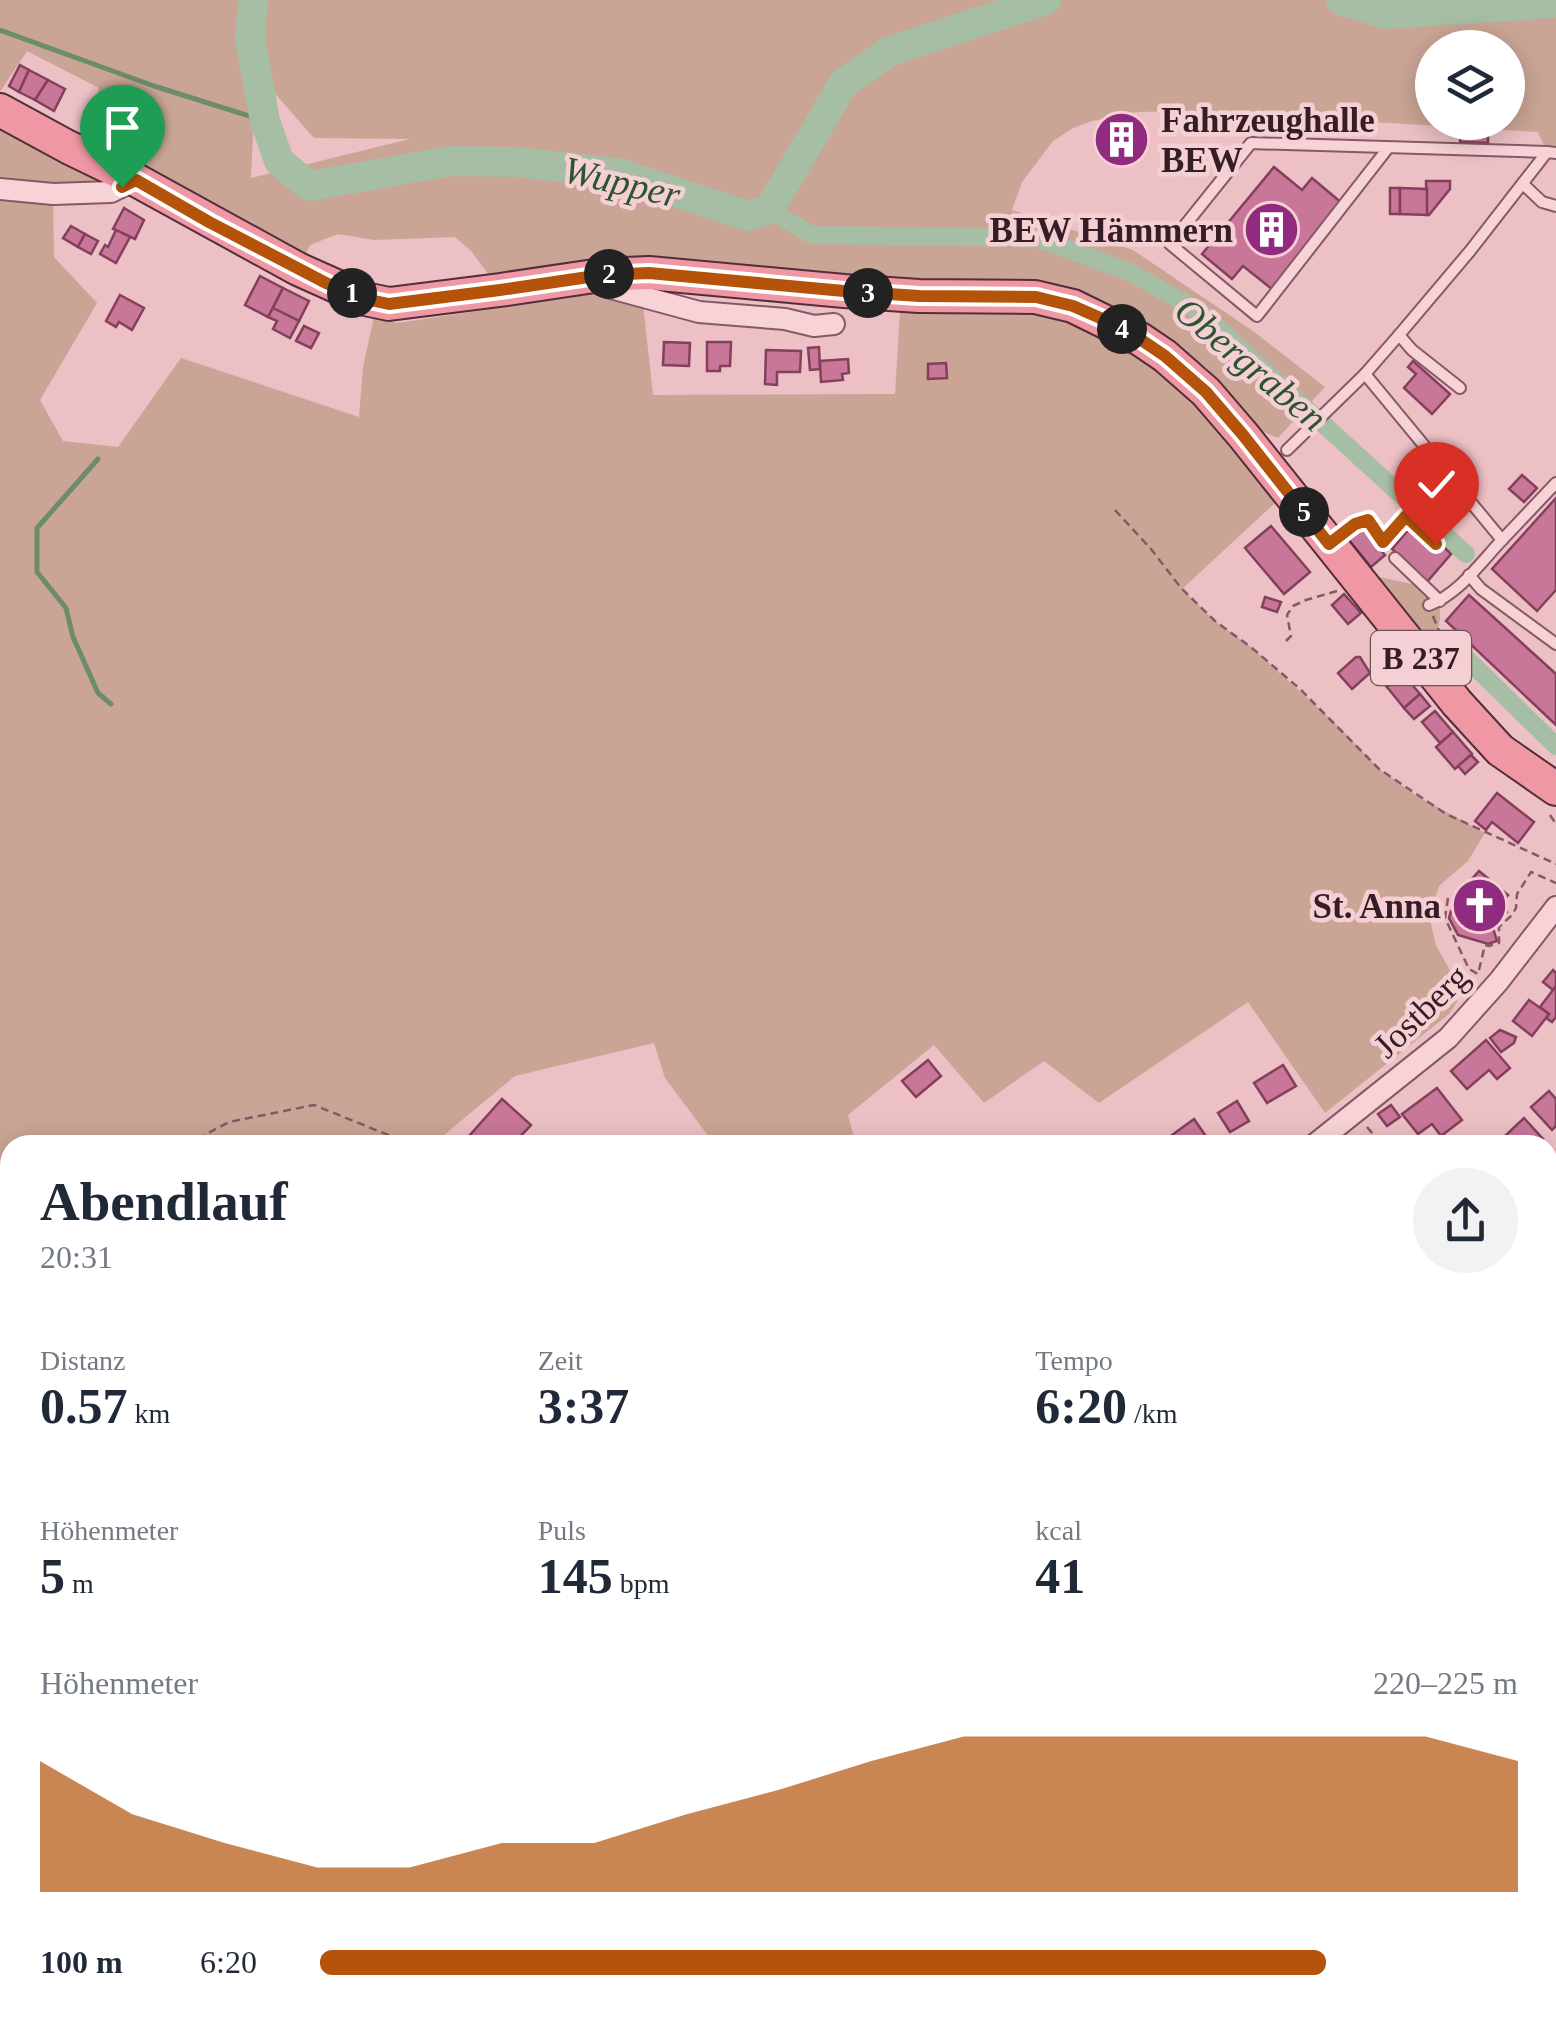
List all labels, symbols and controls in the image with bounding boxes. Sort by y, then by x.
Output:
map controls [1415,30,1525,140]
button: layers [1415,30,1525,140]
pin [80,85,165,188]
icon: arrive [95,100,150,155]
place label: Fahrzeughalle BEW [1161,101,1375,180]
building icon: Fahrzeughalle BEW [1092,110,1152,170]
water label: Wupper [560,148,685,216]
building icon: BEW Hämmern [1242,200,1302,260]
place label: BEW Hämmern [990,211,1233,250]
pin: 2 [584,249,634,299]
text: 2 [602,258,616,289]
pin: 1 [327,268,377,318]
pin: 3 [843,268,893,318]
text: 1 [345,277,359,308]
text: 3 [861,277,875,308]
water label: Obergraben [1167,289,1335,439]
pin: 4 [1097,304,1147,354]
text: 4 [1115,313,1129,344]
pin [1394,442,1479,545]
icon: check [1409,457,1464,512]
pin: 5 [1279,487,1329,537]
text: 5 [1297,496,1311,527]
road number: B 237 [1371,631,1471,685]
church icon: St. Anna [1450,876,1510,936]
place label: St. Anna [1313,887,1441,926]
street label: Jostberg [1366,957,1477,1066]
button: share [1413,1168,1518,1273]
text: Abendlauf [40,1171,288,1232]
text: 20:31 [40,1239,113,1275]
text: Distanz [40,1345,126,1376]
text: Zeit [538,1345,583,1376]
text: Tempo [1035,1345,1113,1376]
text: 0.57 [40,1378,128,1434]
text: 3:37 [538,1378,629,1434]
text: 6:20 [1035,1378,1127,1434]
text: km [128,1398,170,1429]
text: /km [1127,1398,1178,1429]
text: Höhenmeter [40,1515,178,1546]
text: Puls [538,1515,586,1546]
text: kcal [1035,1515,1082,1546]
text: 5 [40,1548,65,1604]
text: 145 [538,1548,613,1604]
text: 41 [1035,1548,1085,1604]
text: m [65,1568,94,1599]
text: bpm [613,1568,669,1599]
text: Höhenmeter [40,1665,198,1701]
text: 220–225 m [1373,1665,1518,1701]
text: 100 m [40,1944,123,1980]
text: 6:20 [200,1944,257,1980]

